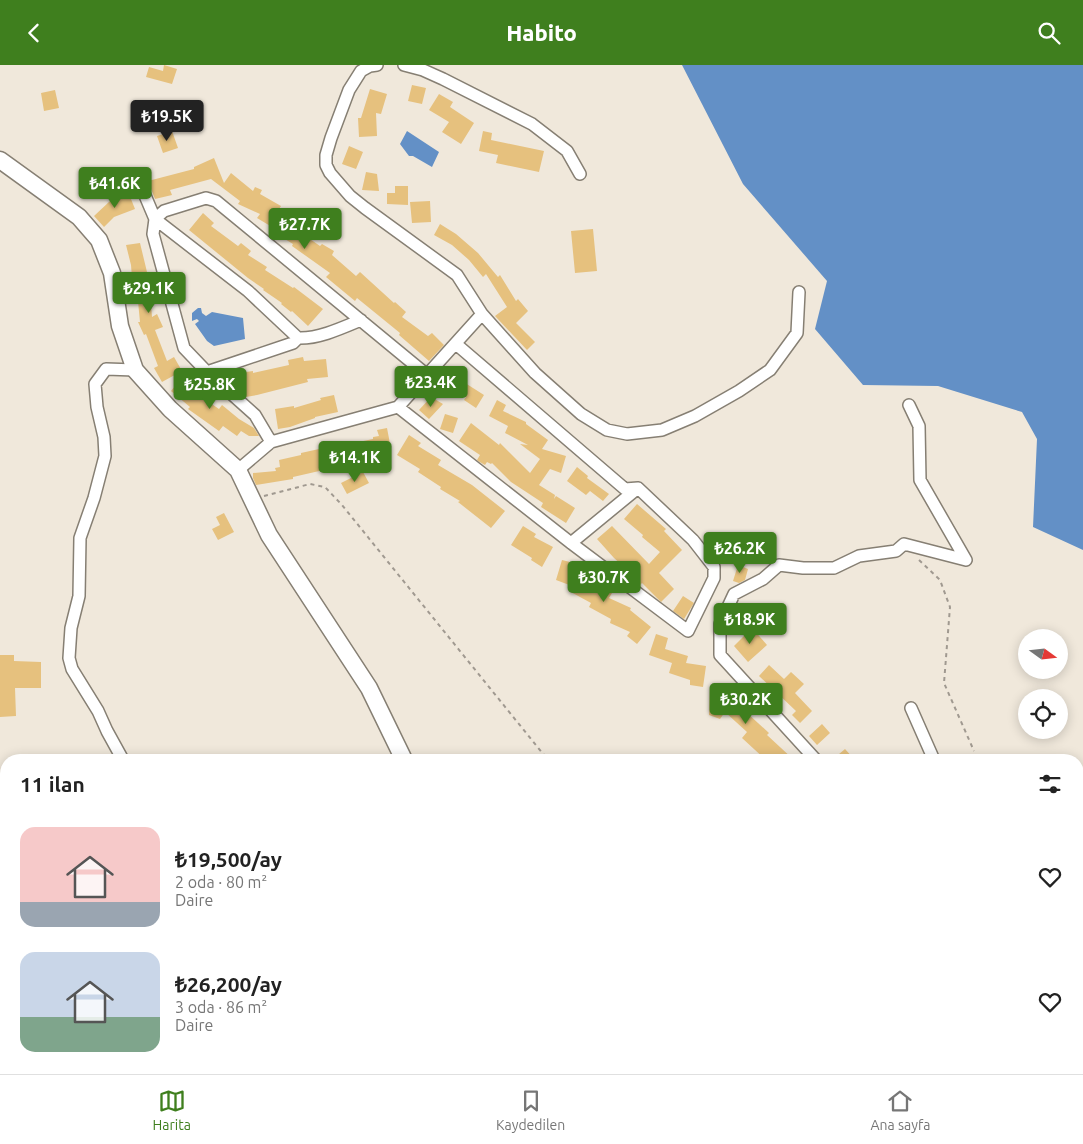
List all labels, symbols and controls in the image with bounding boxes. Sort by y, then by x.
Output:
icon: back [20,19,48,47]
icon: search [1035,19,1063,47]
text: Habito [506,20,577,45]
pin: ₺19.5K [126,99,208,142]
text: ₺19.5K [142,107,192,125]
pin: ₺41.6K [74,167,156,209]
text: ₺41.6K [90,174,140,192]
pin: ₺27.7K [264,207,346,250]
text: ₺27.7K [280,215,330,233]
pin: ₺29.1K [108,271,190,314]
text: ₺29.1K [124,279,174,297]
pin: ₺23.4K [390,365,472,408]
pin: ₺25.8K [169,367,251,410]
text: ₺23.4K [406,373,456,391]
text: ₺25.8K [185,375,235,393]
pin: ₺14.1K [314,441,396,483]
text: ₺14.1K [330,448,380,466]
pin: ₺26.2K [699,531,781,574]
text: ₺26.2K [715,539,765,557]
pin: ₺30.7K [563,561,645,603]
text: ₺30.7K [579,568,629,586]
pin: ₺18.9K [709,603,791,645]
text: ₺18.9K [725,610,775,628]
north arrow [1018,629,1068,679]
map controls [1018,629,1068,739]
pin: ₺30.2K [705,683,787,725]
button: locate [1018,689,1068,739]
text: ₺30.2K [721,690,771,708]
icon: filters [1036,770,1064,798]
text: 11 ilan [20,772,85,796]
icon: home [60,847,120,907]
text: ₺19,500/ay [175,847,282,871]
icon: heart [1036,863,1064,891]
text: 2 oda · 80 m² [175,873,267,891]
text: Daire [175,891,213,909]
icon: home [60,972,120,1032]
text: ₺26,200/ay [175,972,282,996]
icon: heart [1036,988,1064,1016]
text: 3 oda · 86 m² [175,998,267,1016]
text: Daire [175,1016,213,1034]
tab: Harita [153,1087,191,1133]
tab: Kaydedilen [496,1087,565,1133]
tab: Ana sayfa [870,1087,930,1133]

